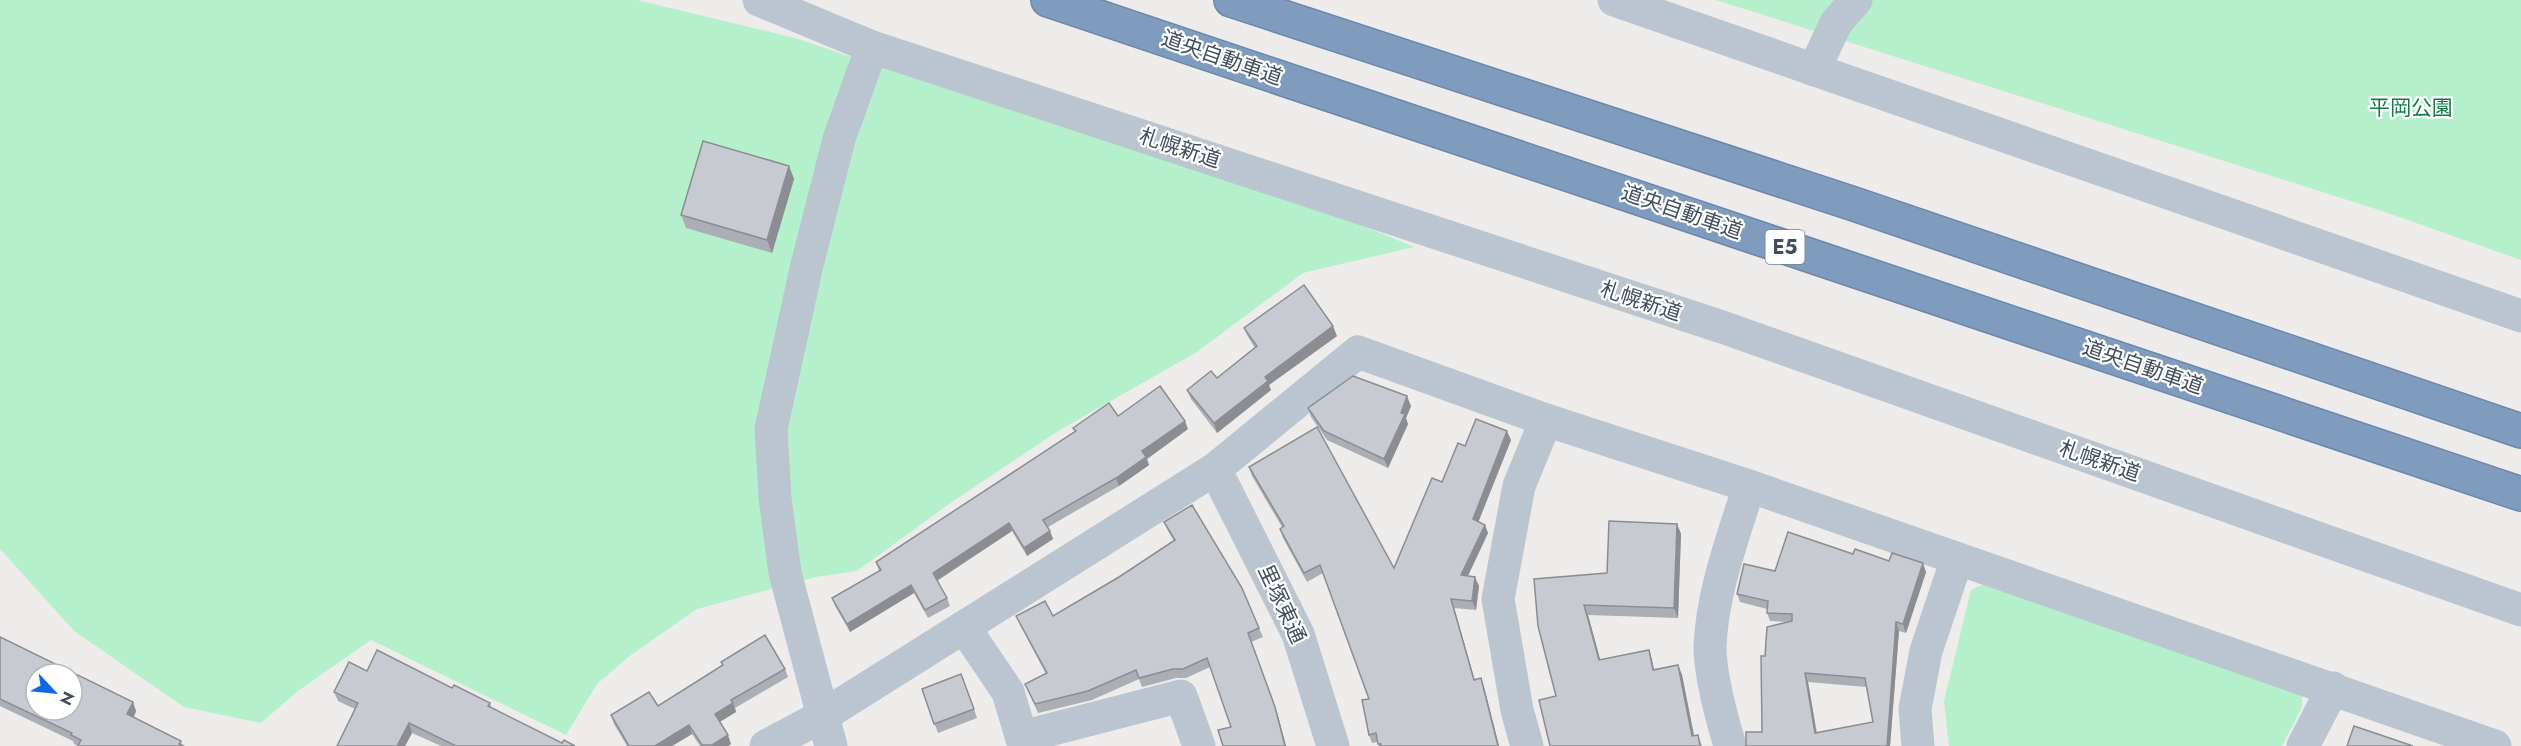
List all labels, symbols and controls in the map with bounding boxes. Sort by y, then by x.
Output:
street label: 道央自動車道 [1158,23,1286,93]
park label: 平岡公園 [2369,93,2453,123]
street label: 札幌新道 [1135,121,1225,175]
street label: 道央自動車道 [1618,177,1746,247]
road number: E5 [1766,230,1804,264]
street label: 札幌新道 [1596,274,1686,328]
street label: 道央自動車道 [2079,332,2207,402]
street label: 札幌新道 [2055,433,2145,489]
street label: 里塚東通 [1251,560,1313,648]
north arrow [24,662,84,722]
text: N [54,688,80,709]

